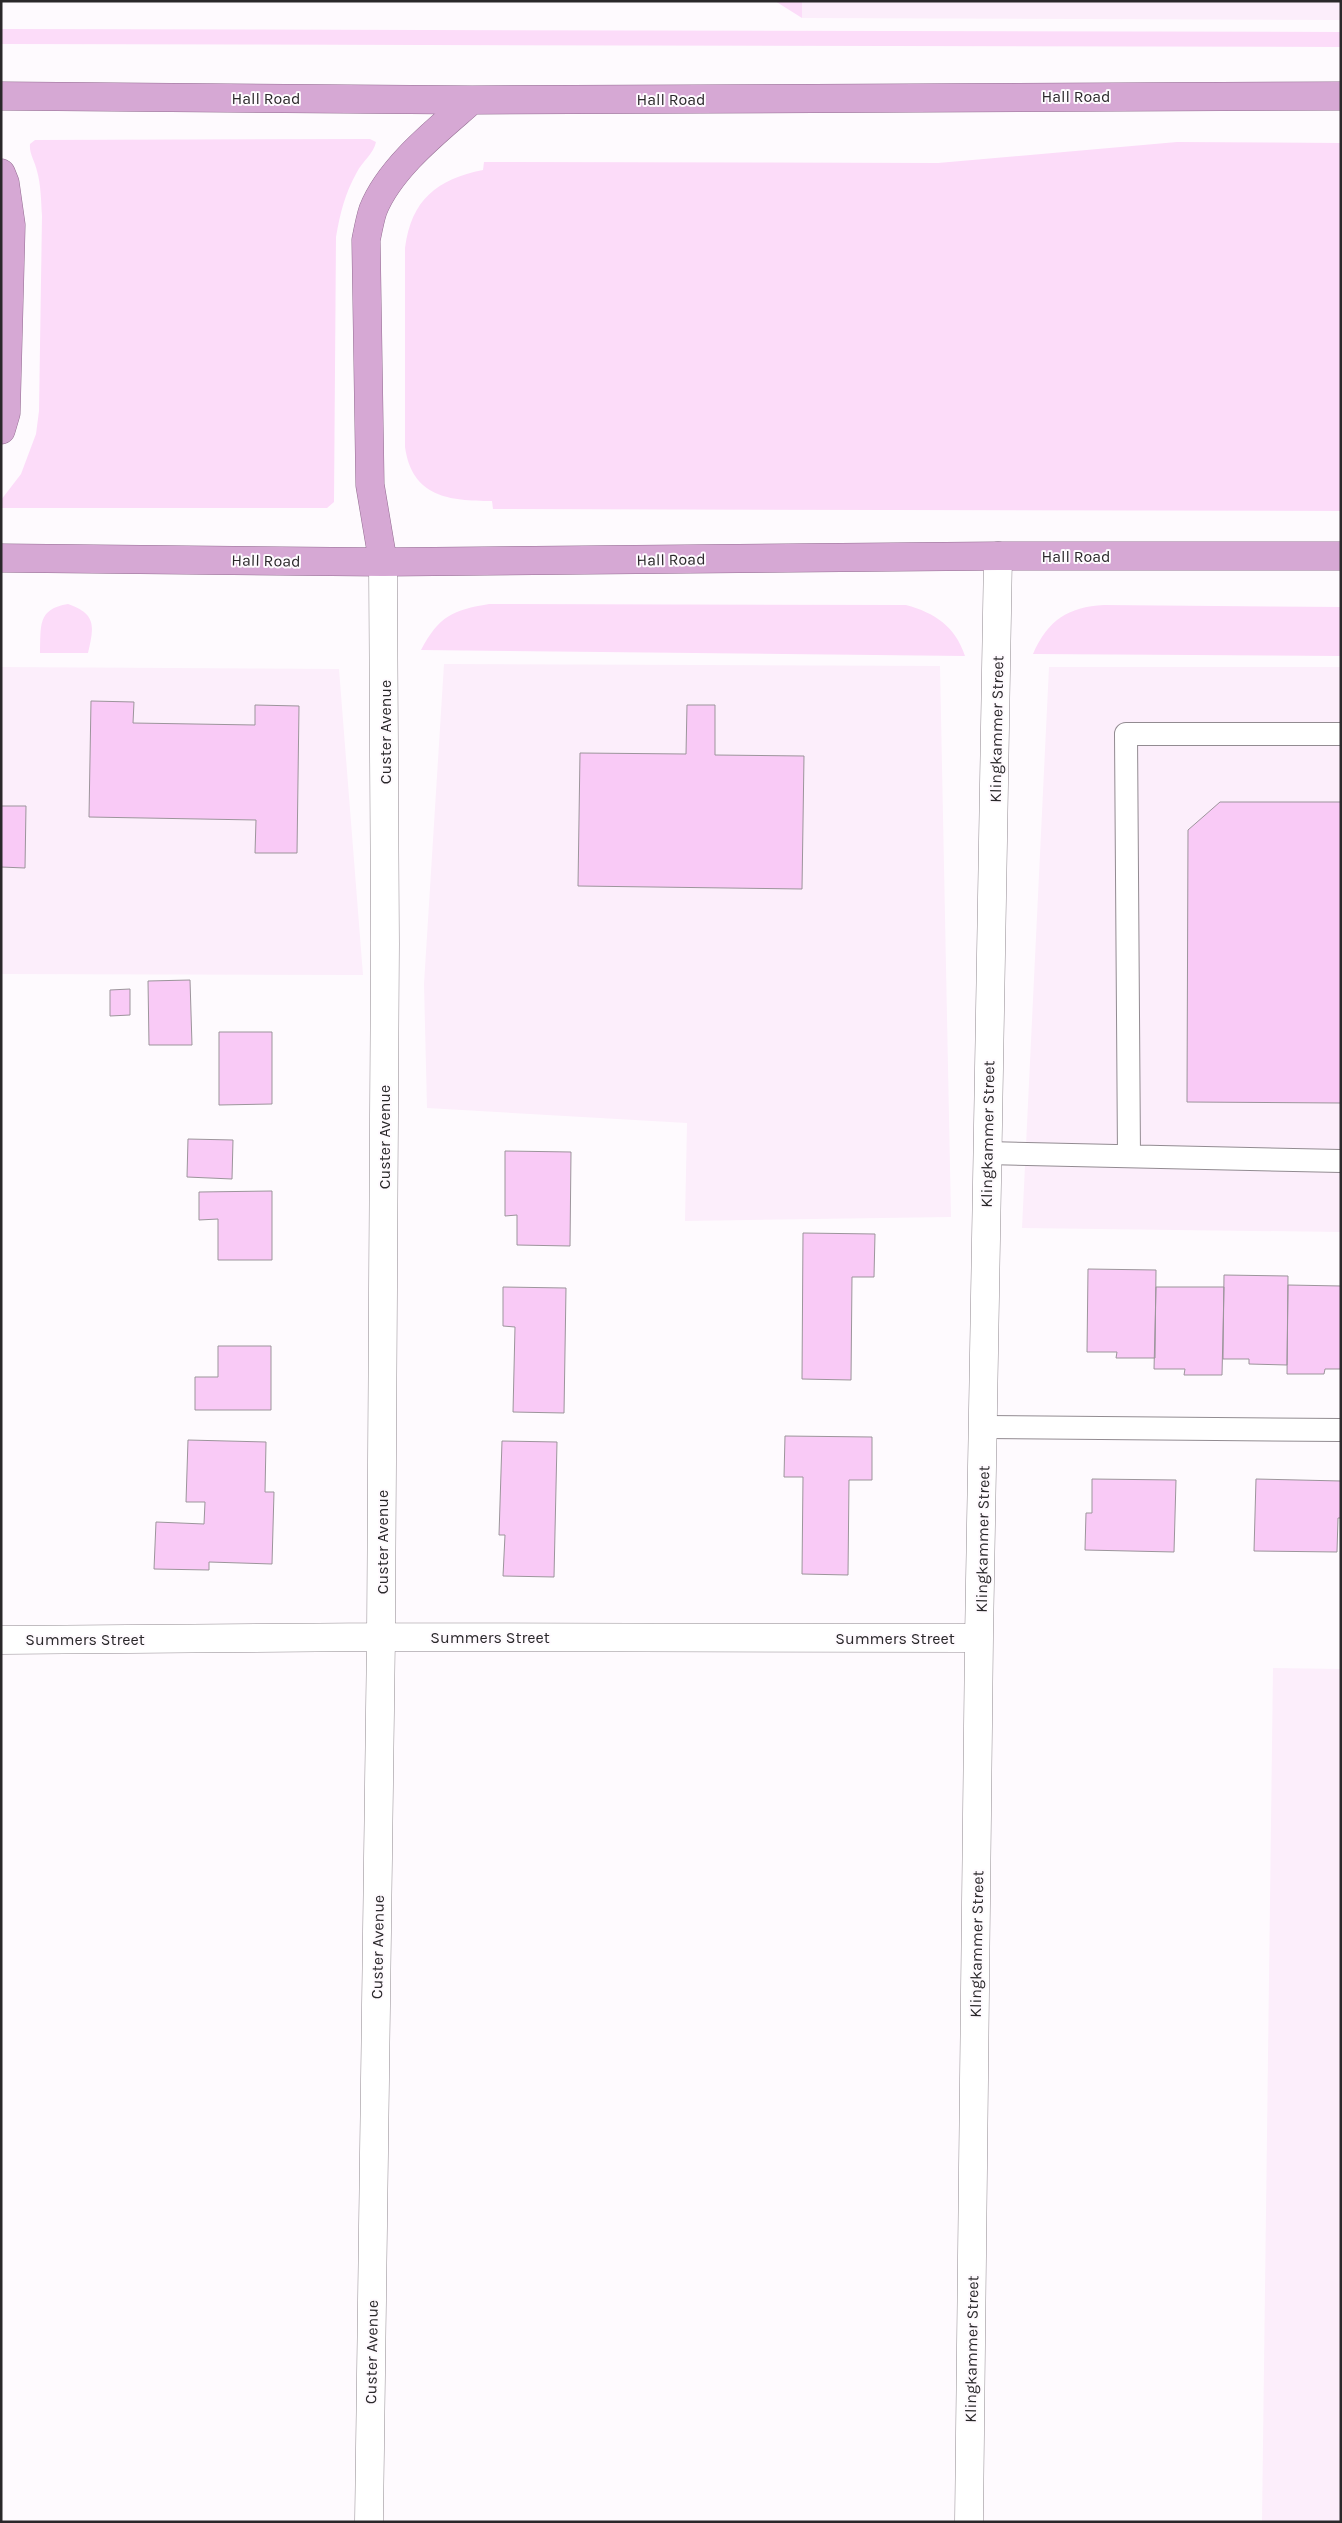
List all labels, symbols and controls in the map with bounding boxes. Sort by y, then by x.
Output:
street label: Hall Road [1041,87,1111,106]
street label: Hall Road [231,89,301,108]
street label: Hall Road [636,90,706,109]
street label: Hall Road [1041,547,1111,566]
street label: Hall Road [636,549,706,570]
street label: Hall Road [231,550,301,571]
street label: Klingkammer Street [986,655,1007,803]
street label: Custer Avenue [376,680,395,784]
street label: Klingkammer Street [977,1060,998,1208]
street label: Custer Avenue [375,1085,394,1189]
street label: Klingkammer Street [972,1465,993,1613]
street label: Custer Avenue [373,1490,392,1594]
street label: Summers Street [430,1628,550,1647]
street label: Summers Street [835,1629,955,1648]
street label: Summers Street [25,1630,145,1649]
street label: Klingkammer Street [966,1870,987,2018]
street label: Custer Avenue [367,1895,388,1999]
street label: Klingkammer Street [961,2275,982,2423]
street label: Custer Avenue [361,2300,382,2404]

